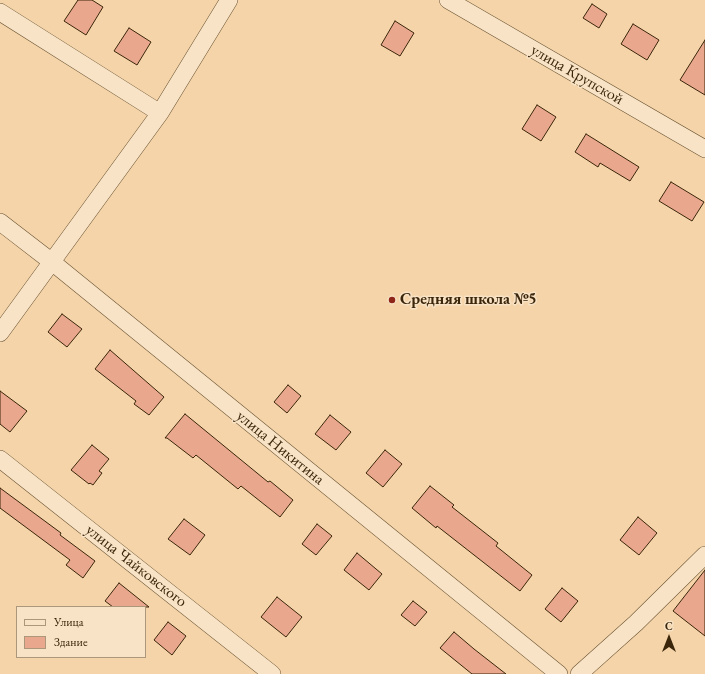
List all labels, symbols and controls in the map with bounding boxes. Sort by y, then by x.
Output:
street label: улица Крупской [527,41,627,109]
place label: Средняя школа №5 [400,290,537,310]
marker: Средняя школа №5 [387,295,397,305]
street label: улица Никитина [232,407,328,489]
street label: улица Чайковского [81,520,191,612]
legend [16,606,146,658]
text: Улица [54,614,84,630]
north arrow [649,618,689,658]
text: С [665,619,673,633]
text: Здание [54,634,88,650]

